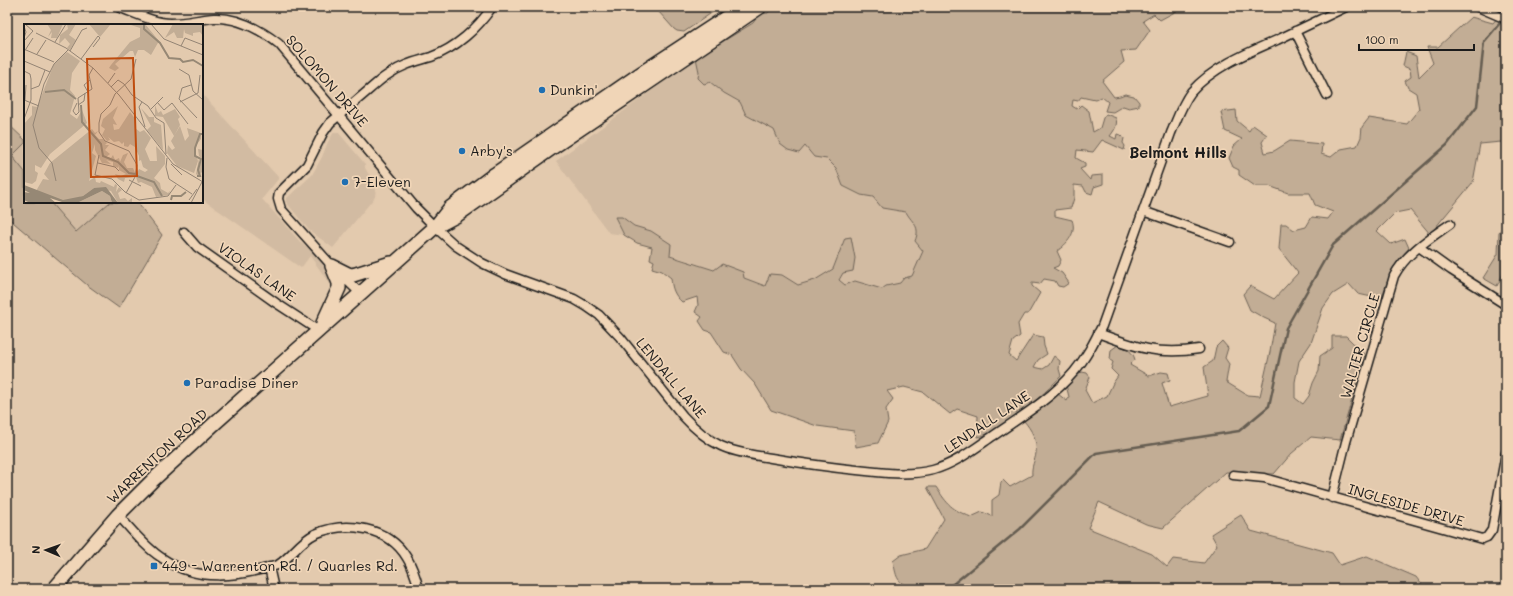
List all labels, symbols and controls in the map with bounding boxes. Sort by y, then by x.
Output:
inset map [24,24,203,203]
scale bar [1359,26,1474,52]
street label: SOLOMON DRIVE [282,31,373,131]
text: 100 m [1365,31,1399,47]
place label: Dunkin' [550,80,598,99]
marker: Dunkin' [537,85,547,95]
place label: Arby's [470,141,513,160]
district label: Belmont Hills [1129,142,1227,162]
marker: Arby's [457,146,467,156]
place label: 7-Eleven [353,172,411,191]
marker: 7-Eleven [340,177,350,187]
street label: VIOLAS LANE [215,238,300,305]
street label: WALTER CIRCLE [1335,291,1384,401]
street label: LENDALL LANE [632,333,711,422]
place label: Paradise Diner [195,373,299,392]
marker: Paradise Diner [182,378,192,388]
street label: LENDALL LANE [940,386,1033,457]
street label: WARRENTON ROAD [102,404,211,507]
street label: INGLESIDE DRIVE [1346,479,1466,530]
north arrow [26,530,66,570]
text: N [28,545,43,554]
place label: 449 - Warrenton Rd. / Quarles Rd. [162,556,398,575]
marker: 449 - Warrenton Rd. / Quarles Rd. [149,561,159,571]

